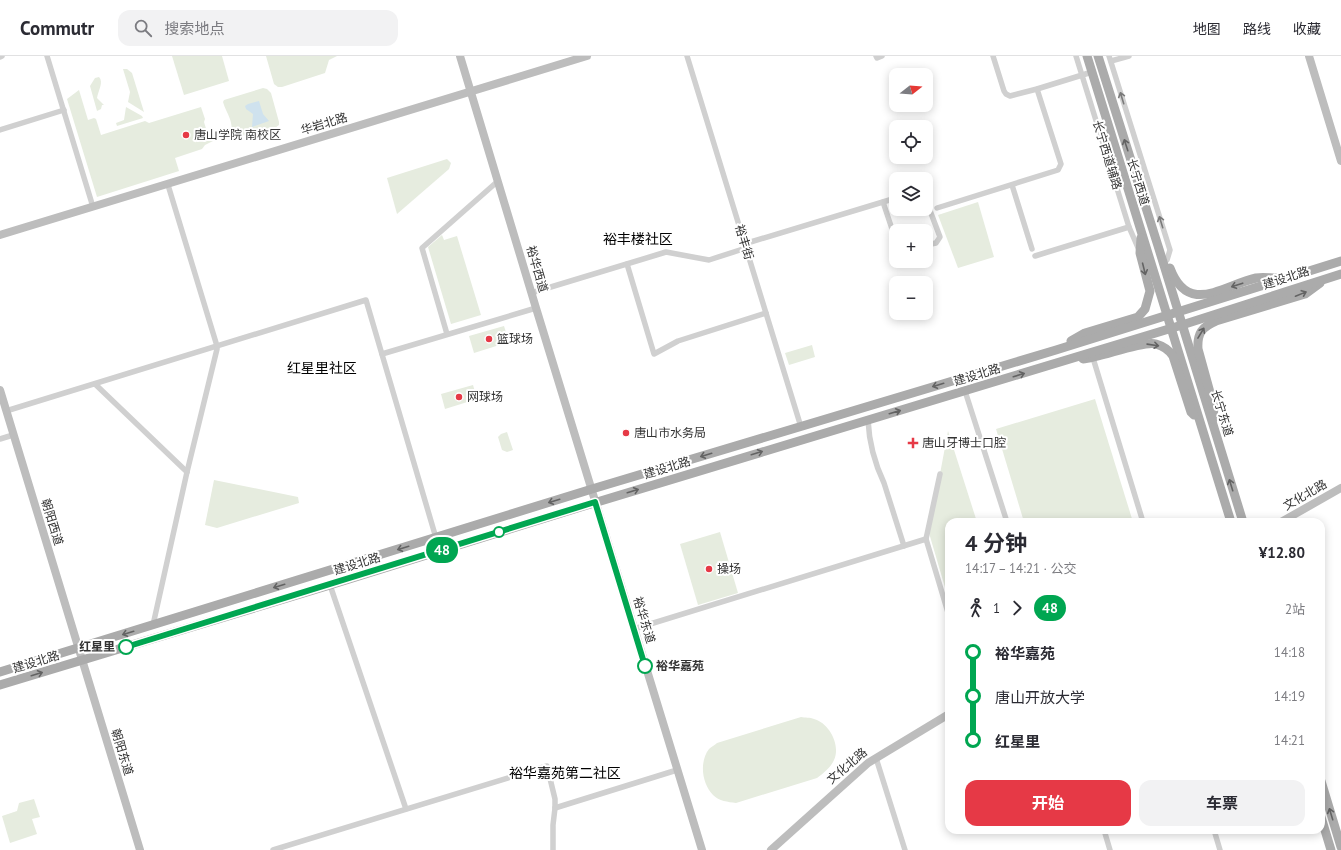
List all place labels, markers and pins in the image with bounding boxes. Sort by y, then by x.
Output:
place label: 唐山学院 南校区 [194,127,281,142]
marker: 唐山学院 南校区 [181,130,191,140]
place label: 篮球场 [497,331,533,346]
marker: 篮球场 [484,334,494,344]
place label: 网球场 [467,389,503,404]
marker: 网球场 [454,392,464,402]
place label: 唐山市水务局 [634,425,706,440]
marker: 唐山市水务局 [621,428,631,438]
place label: 唐山牙博士口腔 [922,435,1006,450]
marker: 唐山牙博士口腔 [907,437,919,449]
unlabelled marker [493,526,505,538]
place label: 操场 [717,561,741,576]
marker: 操场 [704,564,714,574]
place label: 红星里 [79,639,115,654]
marker: 红星里 [118,639,134,655]
marker: 裕华嘉苑 [637,658,653,674]
place label: 裕华嘉苑 [656,658,704,673]

